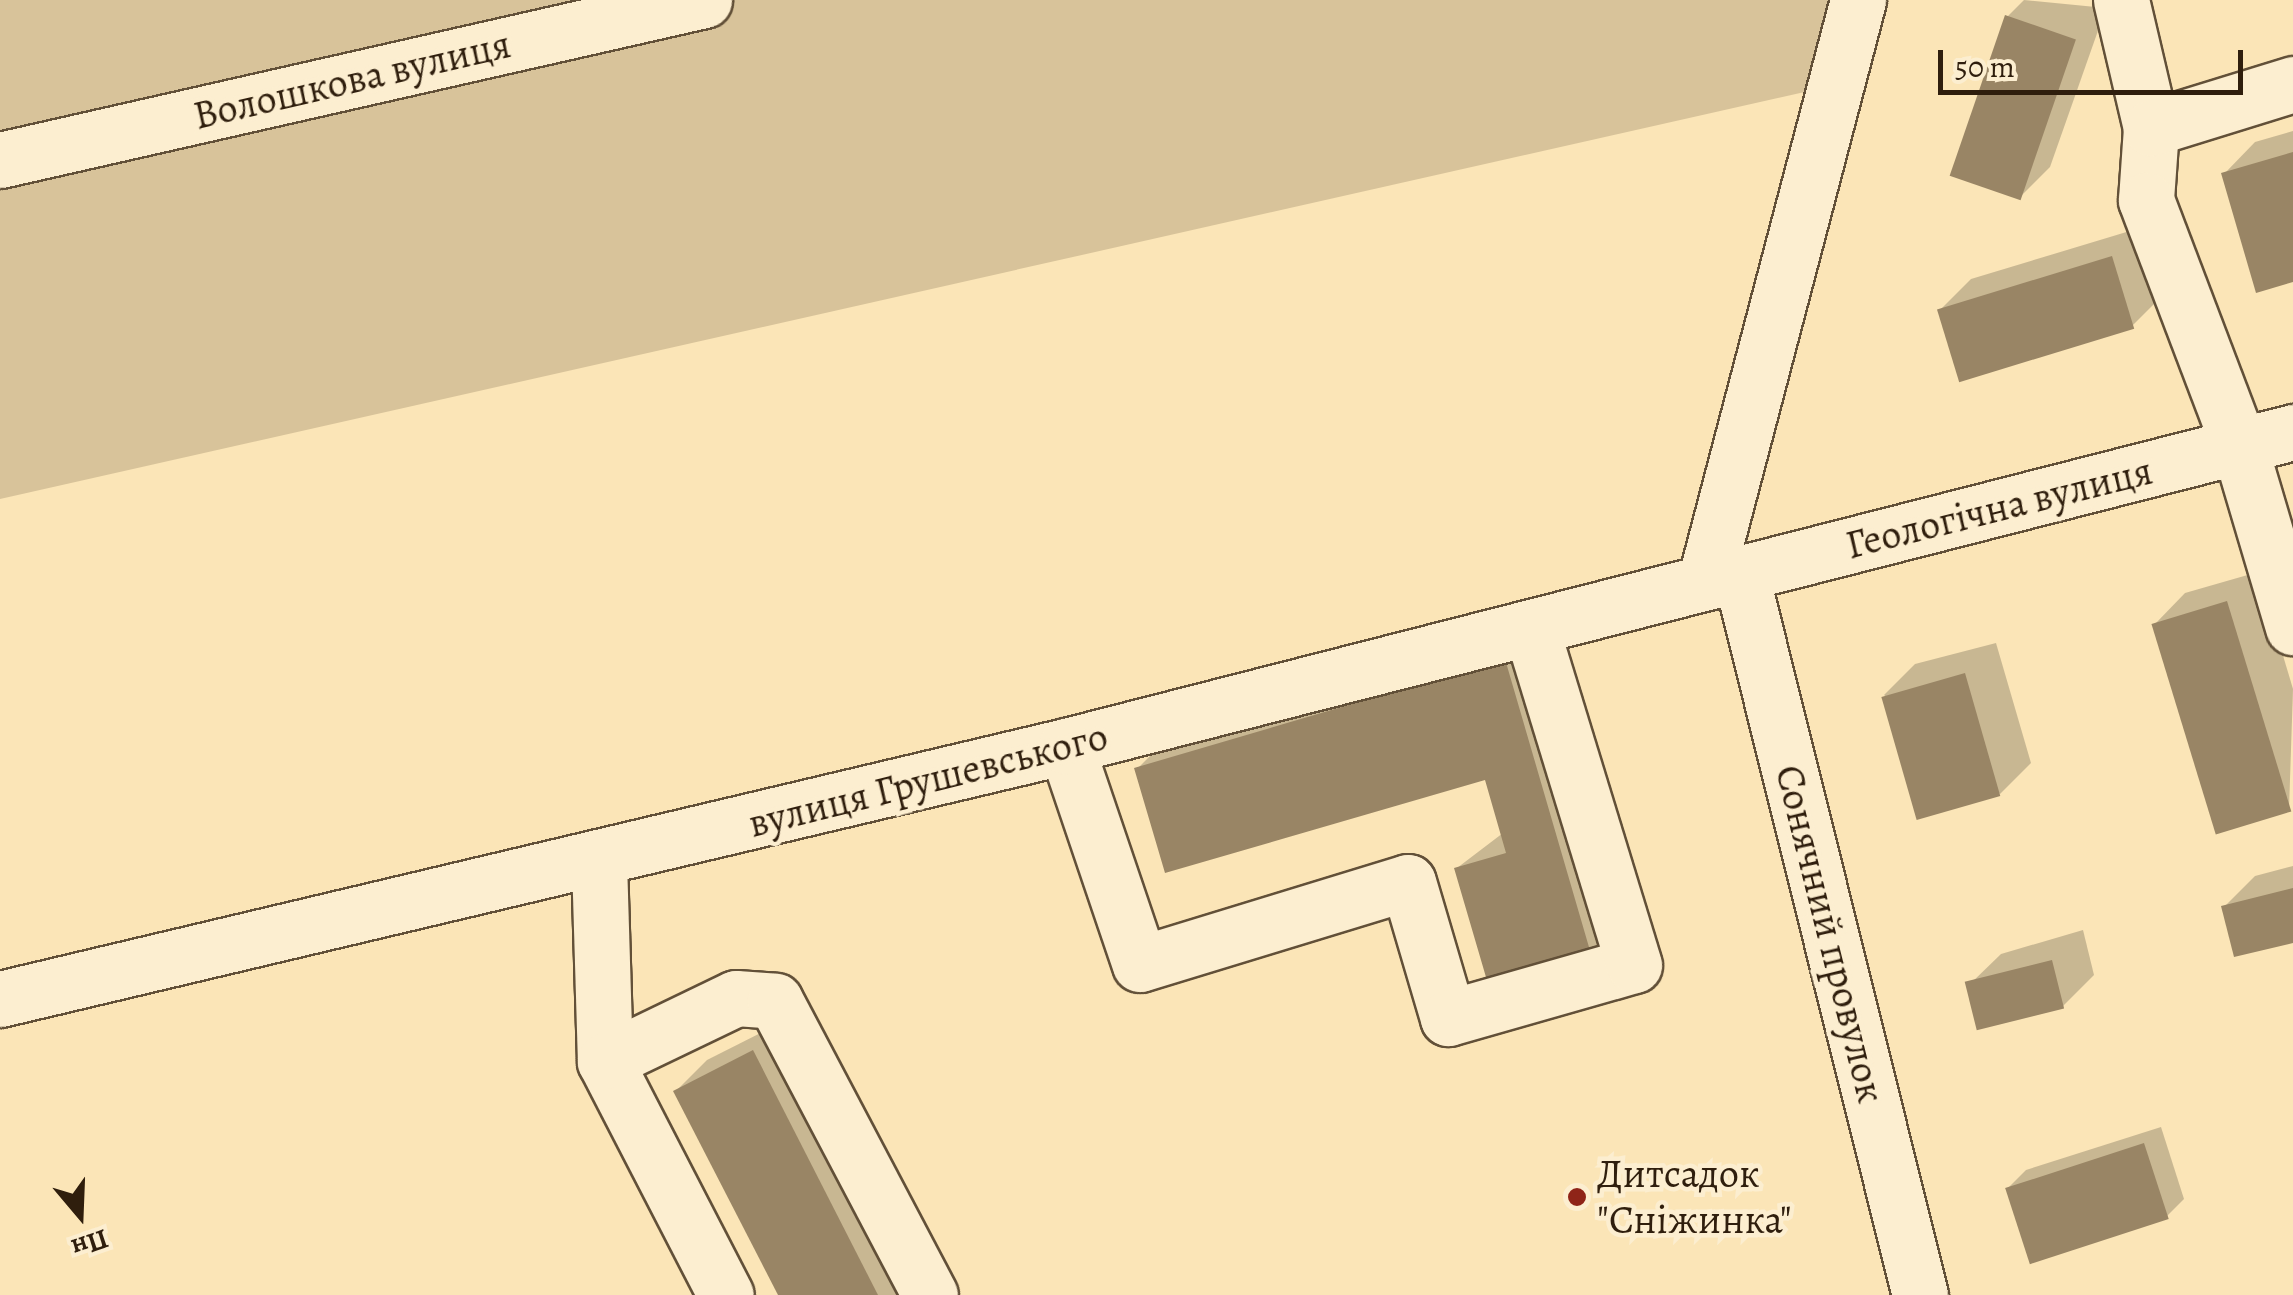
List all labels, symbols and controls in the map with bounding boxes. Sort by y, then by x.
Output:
street label: Волошкова вулиця [189,20,515,140]
scale bar [1943,30,2248,92]
text: 50 m [1955,47,2015,87]
street label: Геологічна вулиця [1841,447,2157,569]
street label: вулиця Грушевського [743,712,1113,848]
street label: Сонячний провулок [1765,760,1895,1108]
place label: Дитсадок "Сніжинка" [1597,1150,1792,1244]
north arrow [30,1165,130,1265]
marker: Дитсадок "Сніжинка" [1566,1186,1588,1208]
text: Пн [66,1219,113,1267]

